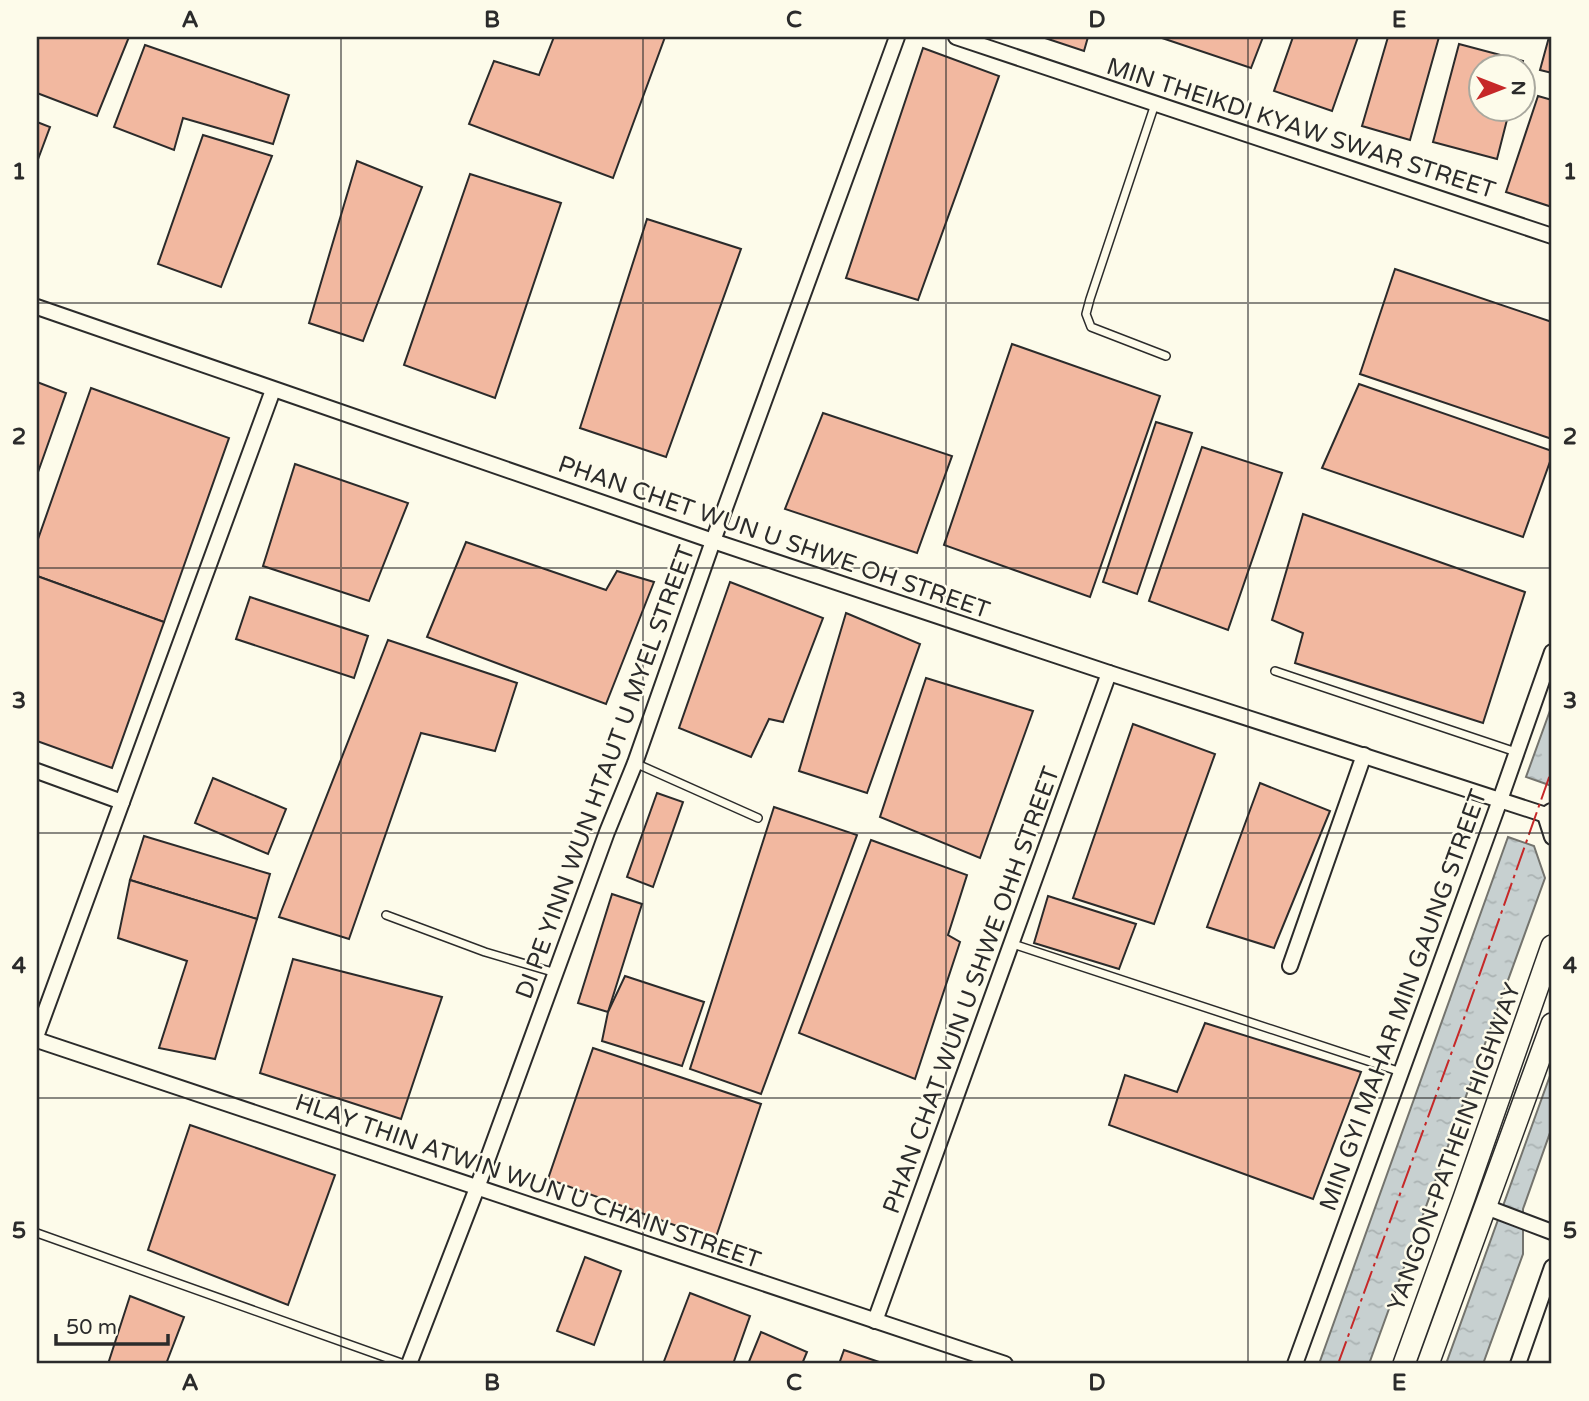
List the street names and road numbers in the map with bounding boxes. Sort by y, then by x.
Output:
street label: MIN THEIKDI KYAW SWAR STREET [1103,52,1499,205]
street label: PHAN CHET WUN U SHWE OH STREET [554,450,994,625]
street label: DI PE YINN WUN HTAUT U MYEL STREET [510,541,701,1003]
street label: PHAN CHAT WUN U SHWE OHH STREET [877,762,1066,1218]
street label: MIN GYI MAHAR MIN GAUNG STREET [1313,785,1494,1215]
street label: YANGON-PATHEIN HIGHWAY [1382,979,1527,1315]
street label: HLAY THIN ATWIN WUN U CHAIN STREET [291,1088,765,1275]

